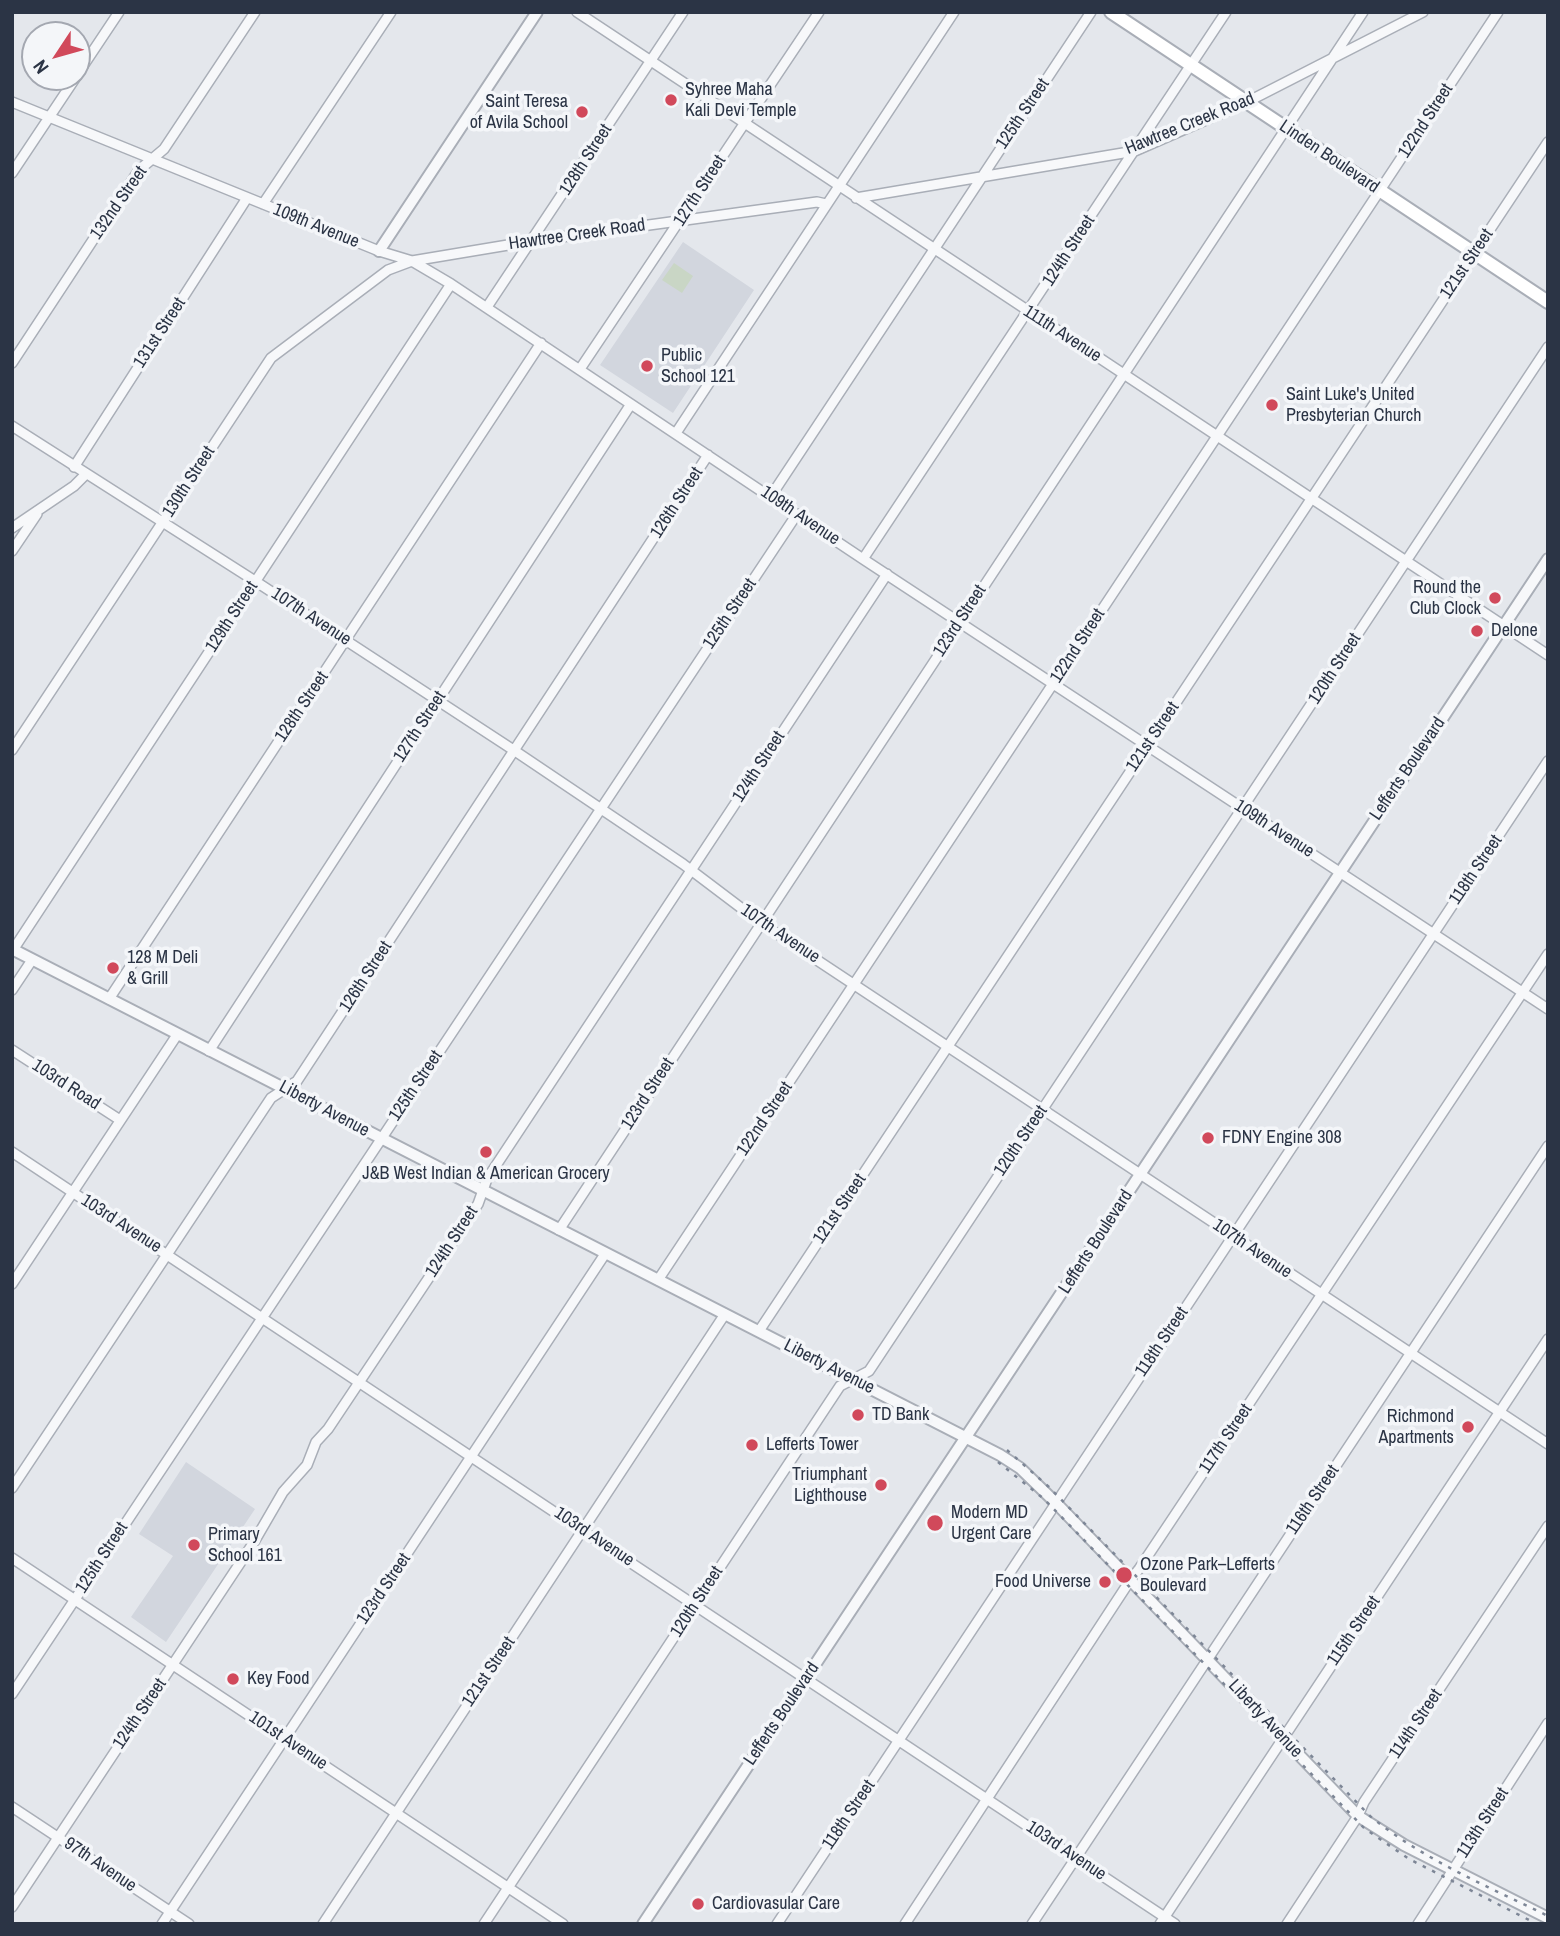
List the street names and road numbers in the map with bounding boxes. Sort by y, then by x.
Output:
street label: 125th Street [992,75,1054,153]
street label: 122nd Street [1394,80,1458,162]
street label: Hawtree Creek Road [1122,88,1258,160]
street label: Linden Boulevard [1275,116,1383,198]
street label: 128th Street [555,120,617,200]
street label: 127th Street [669,151,731,231]
street label: 132nd Street [86,162,152,244]
street label: 109th Avenue [270,199,362,253]
street label: 124th Street [1038,211,1100,291]
street label: Hawtree Creek Road [507,215,647,255]
street label: 121st Street [1436,225,1498,303]
street label: 131st Street [129,294,191,372]
street label: 111th Avenue [1019,301,1105,367]
street label: 130th Street [158,442,220,522]
street label: 126th Street [646,463,708,543]
street label: 109th Avenue [756,482,844,550]
street label: 125th Street [699,575,761,653]
street label: 129th Street [201,577,263,657]
street label: 123rd Street [929,581,991,661]
street label: 107th Avenue [267,583,355,651]
street label: 122nd Street [1046,605,1110,687]
street label: 120th Street [1304,629,1366,709]
street label: 128th Street [271,668,333,746]
street label: 127th Street [389,687,451,767]
street label: 121st Street [1122,698,1184,776]
street label: Lefferts Boulevard [1366,713,1450,825]
street label: 124th Street [728,727,790,807]
street label: 109th Avenue [1230,795,1318,863]
street label: 118th Street [1445,831,1507,909]
street label: 107th Avenue [736,900,824,968]
street label: 126th Street [335,937,397,1017]
street label: 125th Street [385,1047,447,1125]
street label: 123rd Street [617,1054,679,1134]
street label: 103rd Road [28,1055,104,1115]
street label: Liberty Avenue [275,1076,373,1142]
street label: 122nd Street [732,1078,798,1160]
street label: 120th Street [990,1102,1052,1180]
street label: 121st Street [809,1170,871,1248]
street label: Lefferts Boulevard [1054,1186,1138,1298]
street label: 103rd Avenue [77,1190,165,1258]
street label: 124th Street [421,1202,483,1282]
street label: 107th Avenue [1208,1215,1296,1283]
street label: 118th Street [1131,1303,1193,1381]
street label: Liberty Avenue [780,1335,878,1399]
street label: 117th Street [1195,1400,1257,1478]
street label: 116th Street [1282,1461,1344,1539]
street label: 103rd Avenue [550,1502,638,1572]
street label: 125th Street [71,1518,133,1598]
street label: 123rd Street [352,1549,416,1629]
street label: 120th Street [666,1562,728,1642]
street label: 115th Street [1323,1592,1385,1670]
street label: 121st Street [458,1633,520,1711]
street label: Lefferts Boulevard [740,1658,824,1770]
street label: 124th Street [109,1675,171,1753]
street label: Liberty Avenue [1223,1675,1307,1763]
street label: 114th Street [1385,1685,1447,1763]
street label: 101st Avenue [245,1707,331,1775]
street label: 118th Street [818,1776,880,1854]
street label: 113th Street [1452,1784,1514,1862]
street label: 103rd Avenue [1022,1816,1110,1886]
street label: 97th Avenue [60,1833,140,1897]

